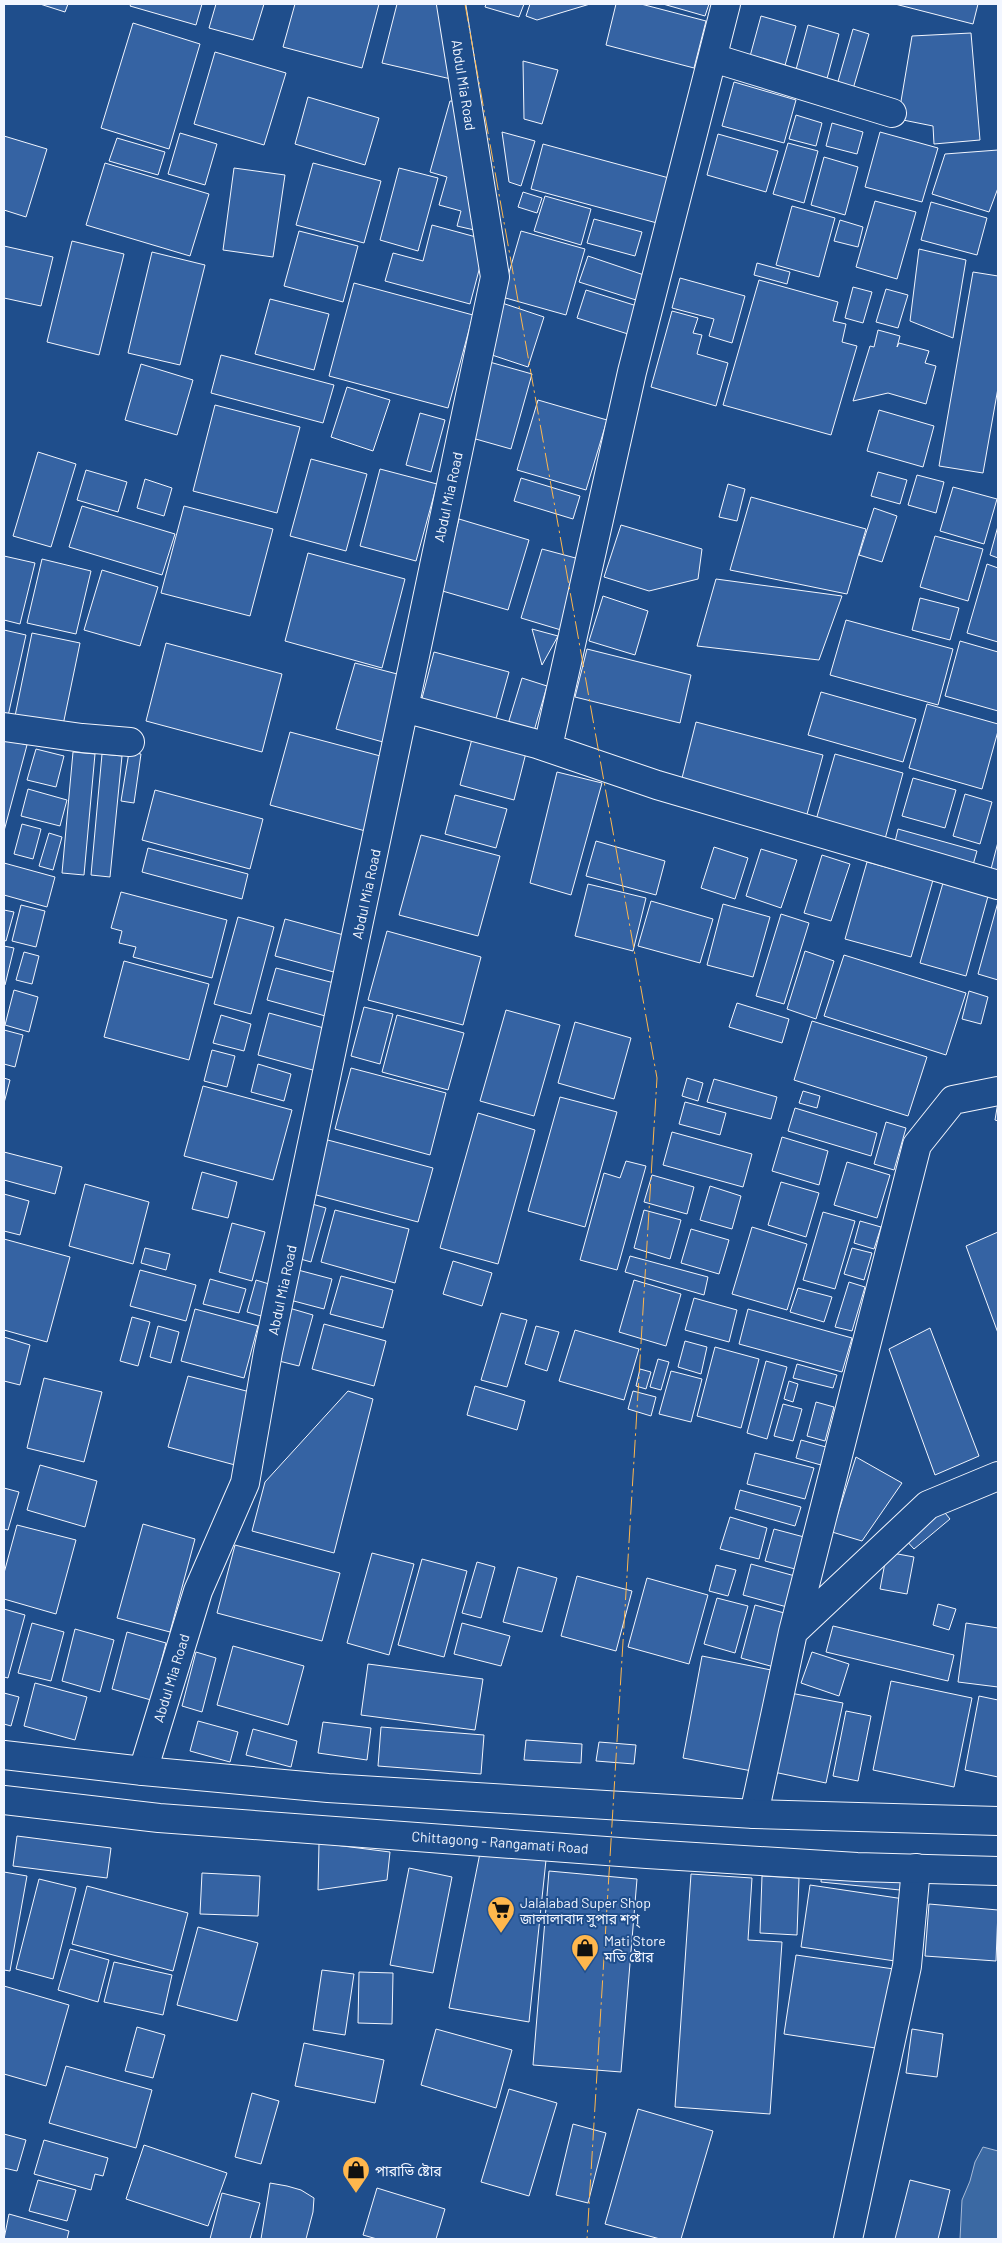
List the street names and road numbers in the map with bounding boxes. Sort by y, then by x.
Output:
street label: Abdul Mia Road [448,38,480,132]
street label: Abdul Mia Road [430,450,466,544]
street label: Abdul Mia Road [348,847,384,941]
street label: Abdul Mia Road [264,1243,300,1337]
street label: Abdul Mia Road [149,1632,193,1724]
street label: Chittagong - Rangamati Road [411,1827,589,1857]

